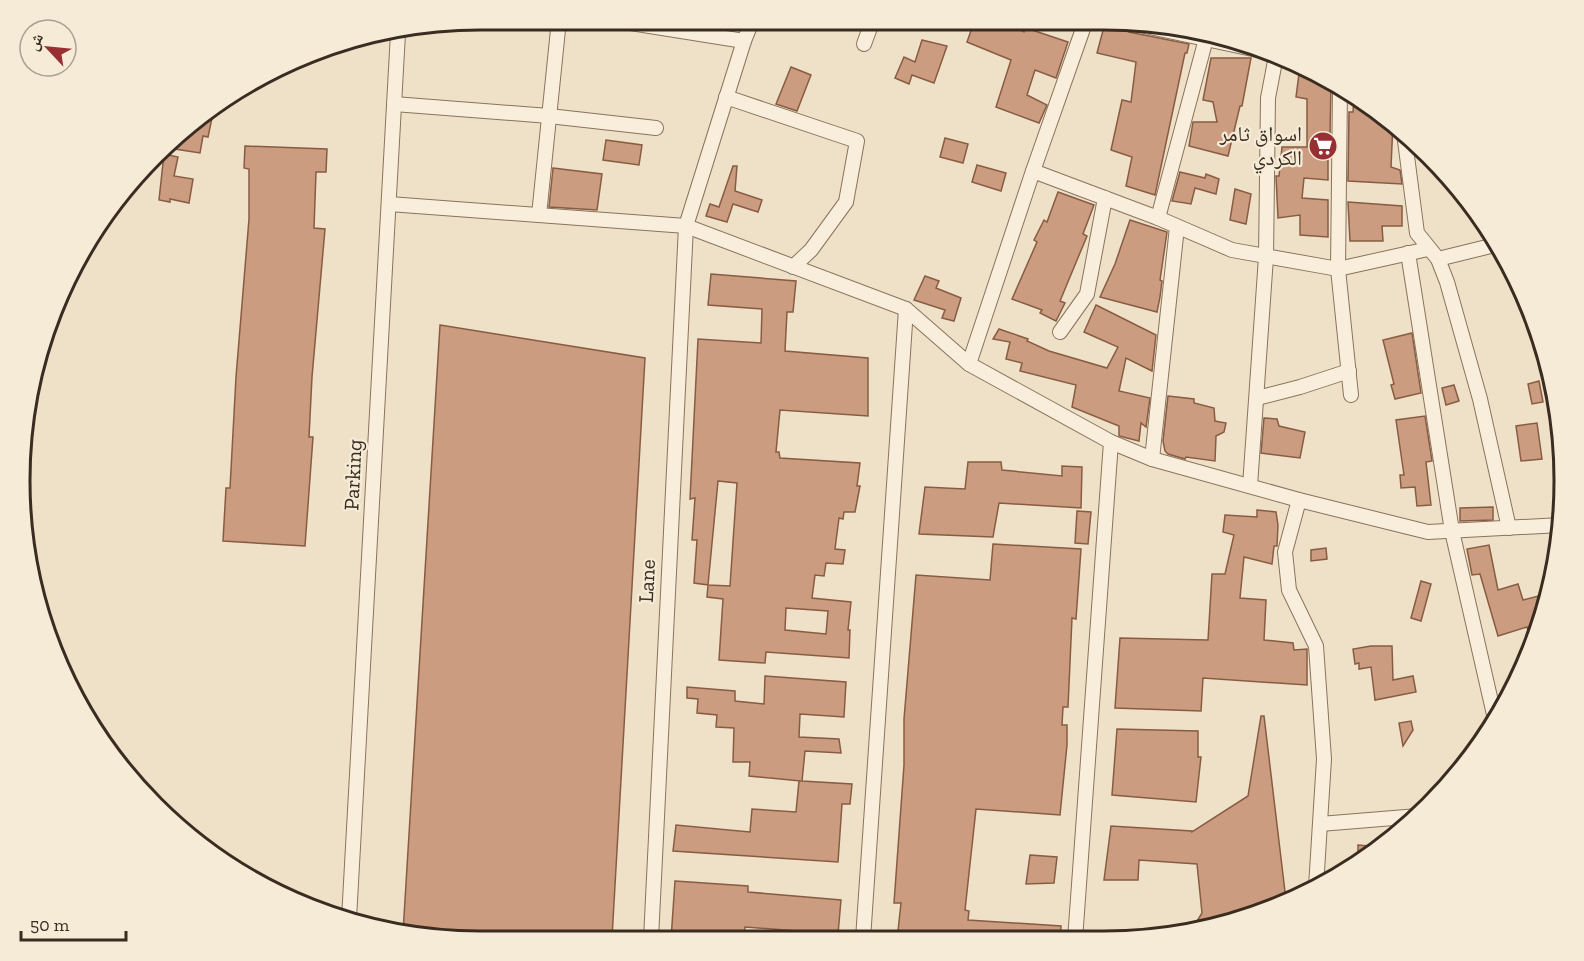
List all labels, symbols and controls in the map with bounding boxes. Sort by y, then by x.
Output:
north arrow [18,18,78,78]
text: ش [23,30,47,53]
place label: اسواق ثامر الكردي [1218,121,1302,174]
supermarket icon: اسواق ثامر الكردي [1307,130,1339,162]
street label: Parking [338,438,367,511]
street label: Lane [633,558,660,603]
scale bar [21,904,126,942]
text: 50 m [30,914,70,936]

